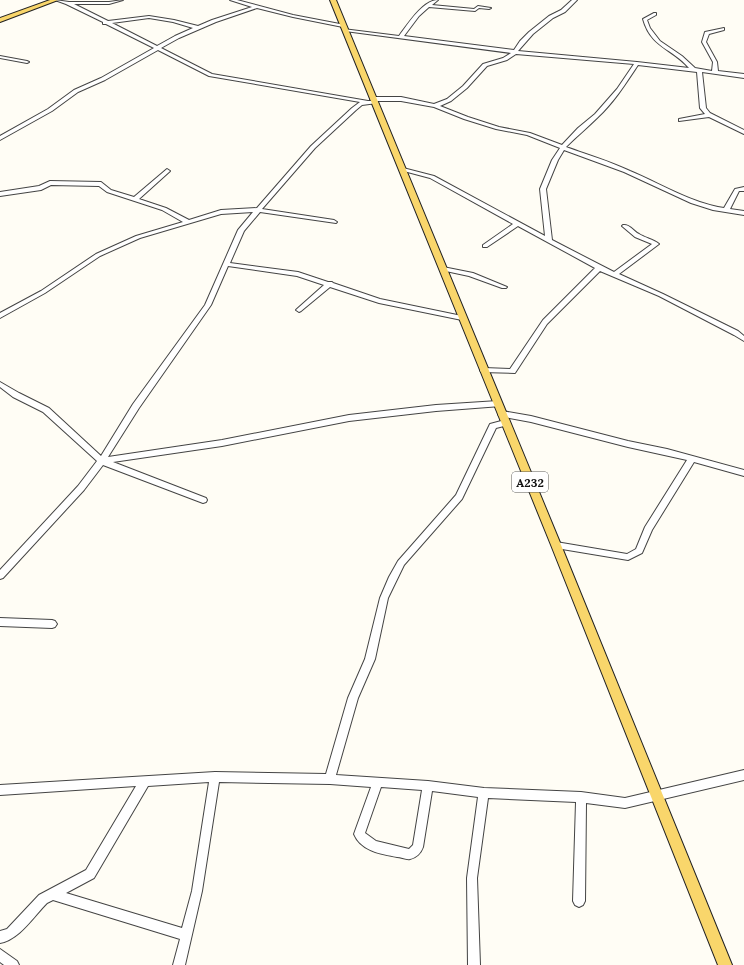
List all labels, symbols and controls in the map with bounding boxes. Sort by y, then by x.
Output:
road number: A232 [512,472,548,492]

